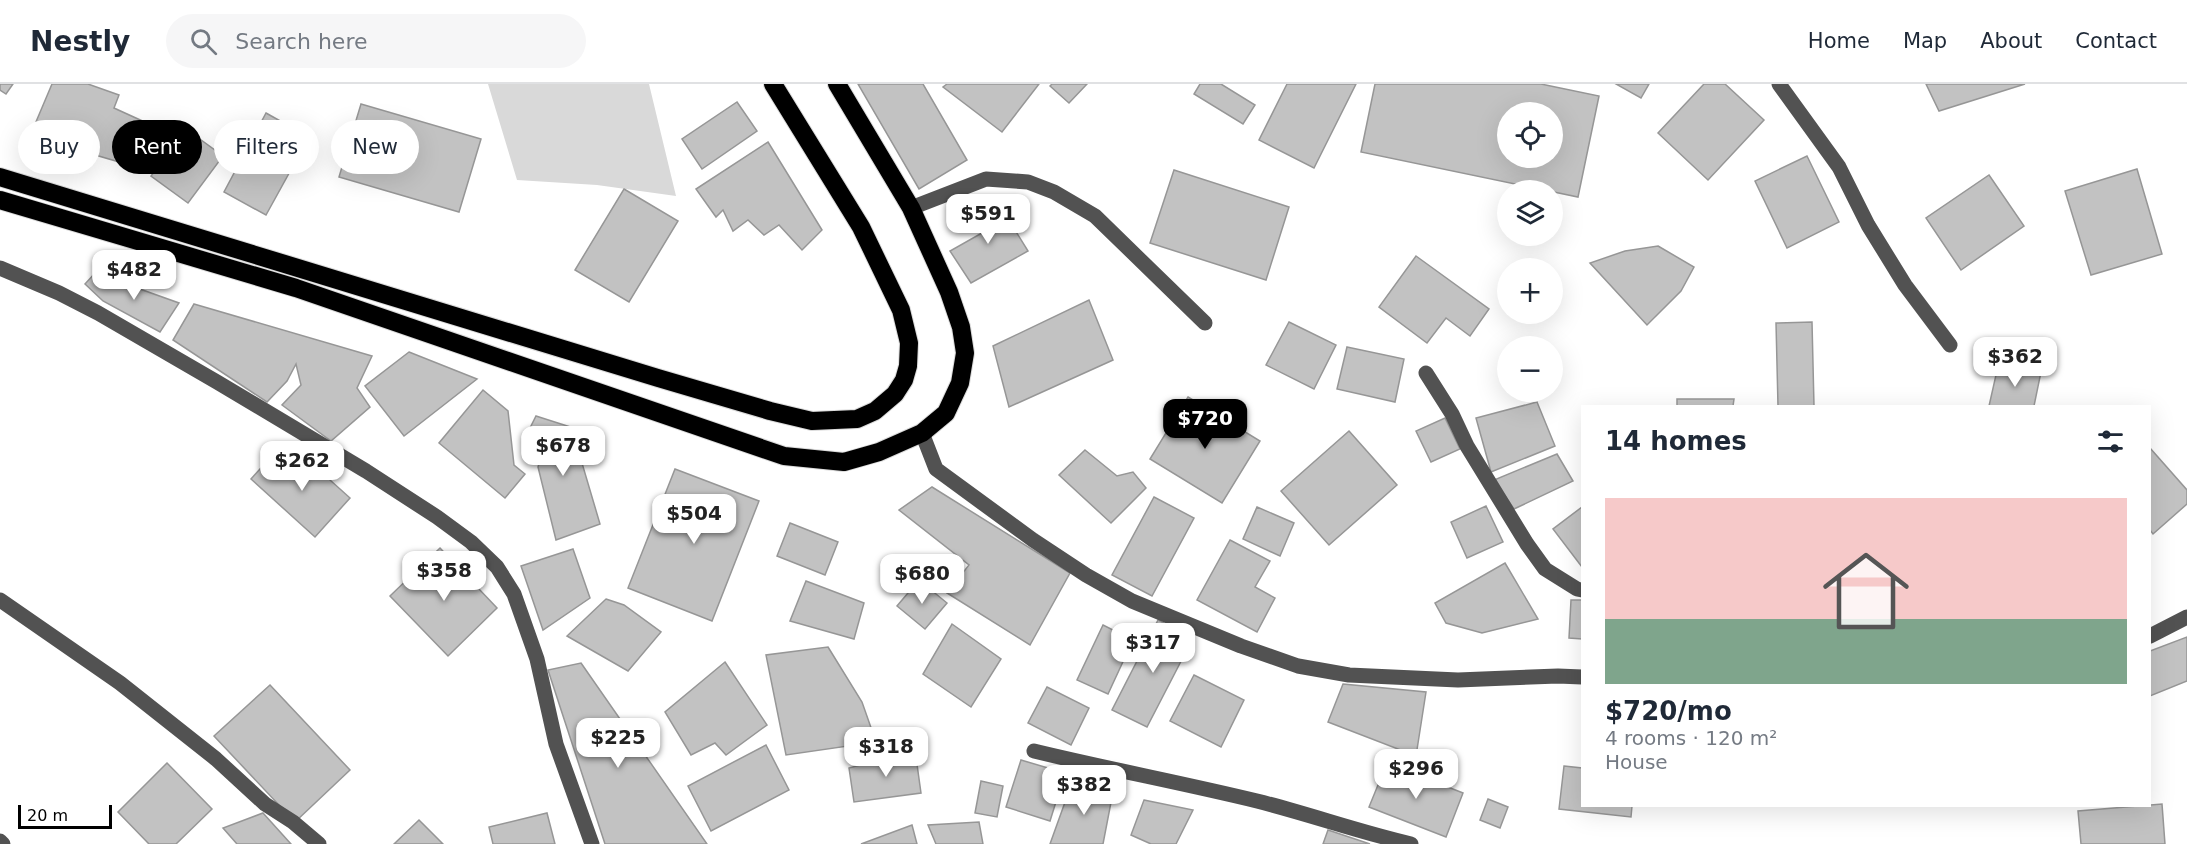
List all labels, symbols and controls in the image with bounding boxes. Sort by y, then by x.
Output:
search box [166,14,586,68]
text: Nestly [30,25,130,58]
icon: search [187,25,220,58]
text: Search here [235,29,367,54]
text: Home [1808,29,1870,53]
text: Map [1903,29,1947,53]
text: About [1980,29,2042,53]
text: Contact [2075,29,2157,53]
map controls [1497,102,1563,402]
button: locate [1497,102,1563,168]
chip: Buy [18,120,100,174]
chip: Rent [112,120,202,174]
chip: Filters [214,120,319,174]
chip: New [331,120,419,174]
button: layers [1497,180,1563,246]
pin: $591 [952,194,1024,245]
text: $591 [960,201,1016,225]
pin: $482 [98,250,170,301]
text: $482 [106,257,162,281]
button: + [1497,258,1563,324]
button: − [1497,336,1563,402]
pin: $362 [1979,337,2051,388]
text: $362 [1987,344,2043,368]
pin: $720 [1169,399,1241,450]
text: $720 [1177,406,1233,430]
icon: filters [2094,425,2127,458]
pin: $678 [527,426,599,477]
text: 14 homes [1605,426,1747,456]
text: $678 [535,433,591,457]
pin: $262 [266,441,338,492]
text: $262 [274,448,330,472]
pin: $504 [658,494,730,545]
text: $504 [666,501,722,525]
icon: home [1812,537,1920,645]
pin: $358 [408,551,480,602]
pin: $680 [886,554,958,605]
text: $358 [416,558,472,582]
text: $680 [894,561,950,585]
pin: $317 [1117,623,1189,674]
text: $317 [1125,630,1181,654]
text: $720/mo [1605,696,1732,726]
pin: $225 [582,718,654,769]
text: $225 [590,725,646,749]
text: 4 rooms · 120 m² [1605,726,1777,750]
pin: $318 [850,727,922,778]
text: $318 [858,734,914,758]
pin: $296 [1380,749,1452,800]
text: House [1605,750,1668,774]
text: $296 [1388,756,1444,780]
pin: $382 [1048,765,1120,816]
text: $382 [1056,772,1112,796]
scale bar [18,802,112,830]
text: 20 m [27,806,68,825]

